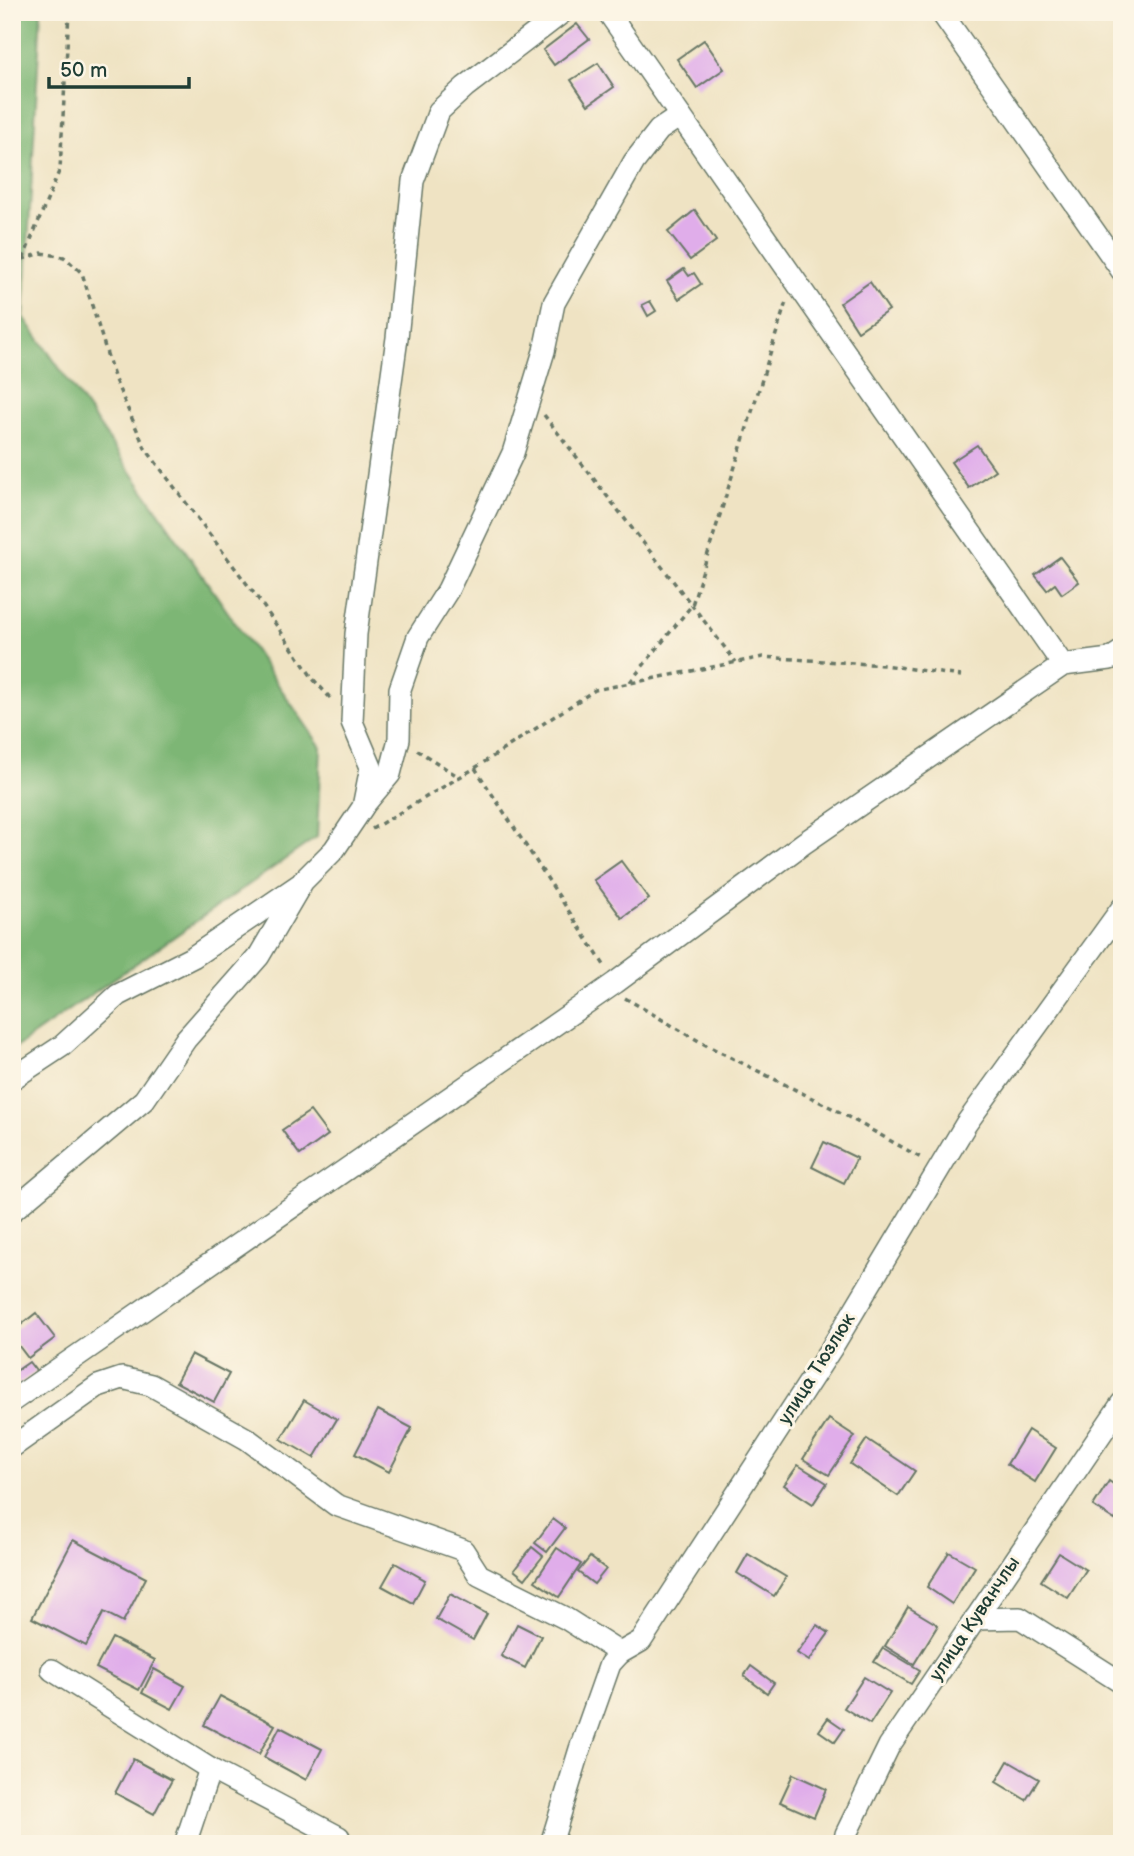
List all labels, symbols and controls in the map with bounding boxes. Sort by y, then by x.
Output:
scale bar [49,46,189,90]
text: 50 m [60,58,107,83]
street label: улица Тюзлюк [774,1309,860,1429]
street label: улица Куванчлы [925,1552,1025,1686]

